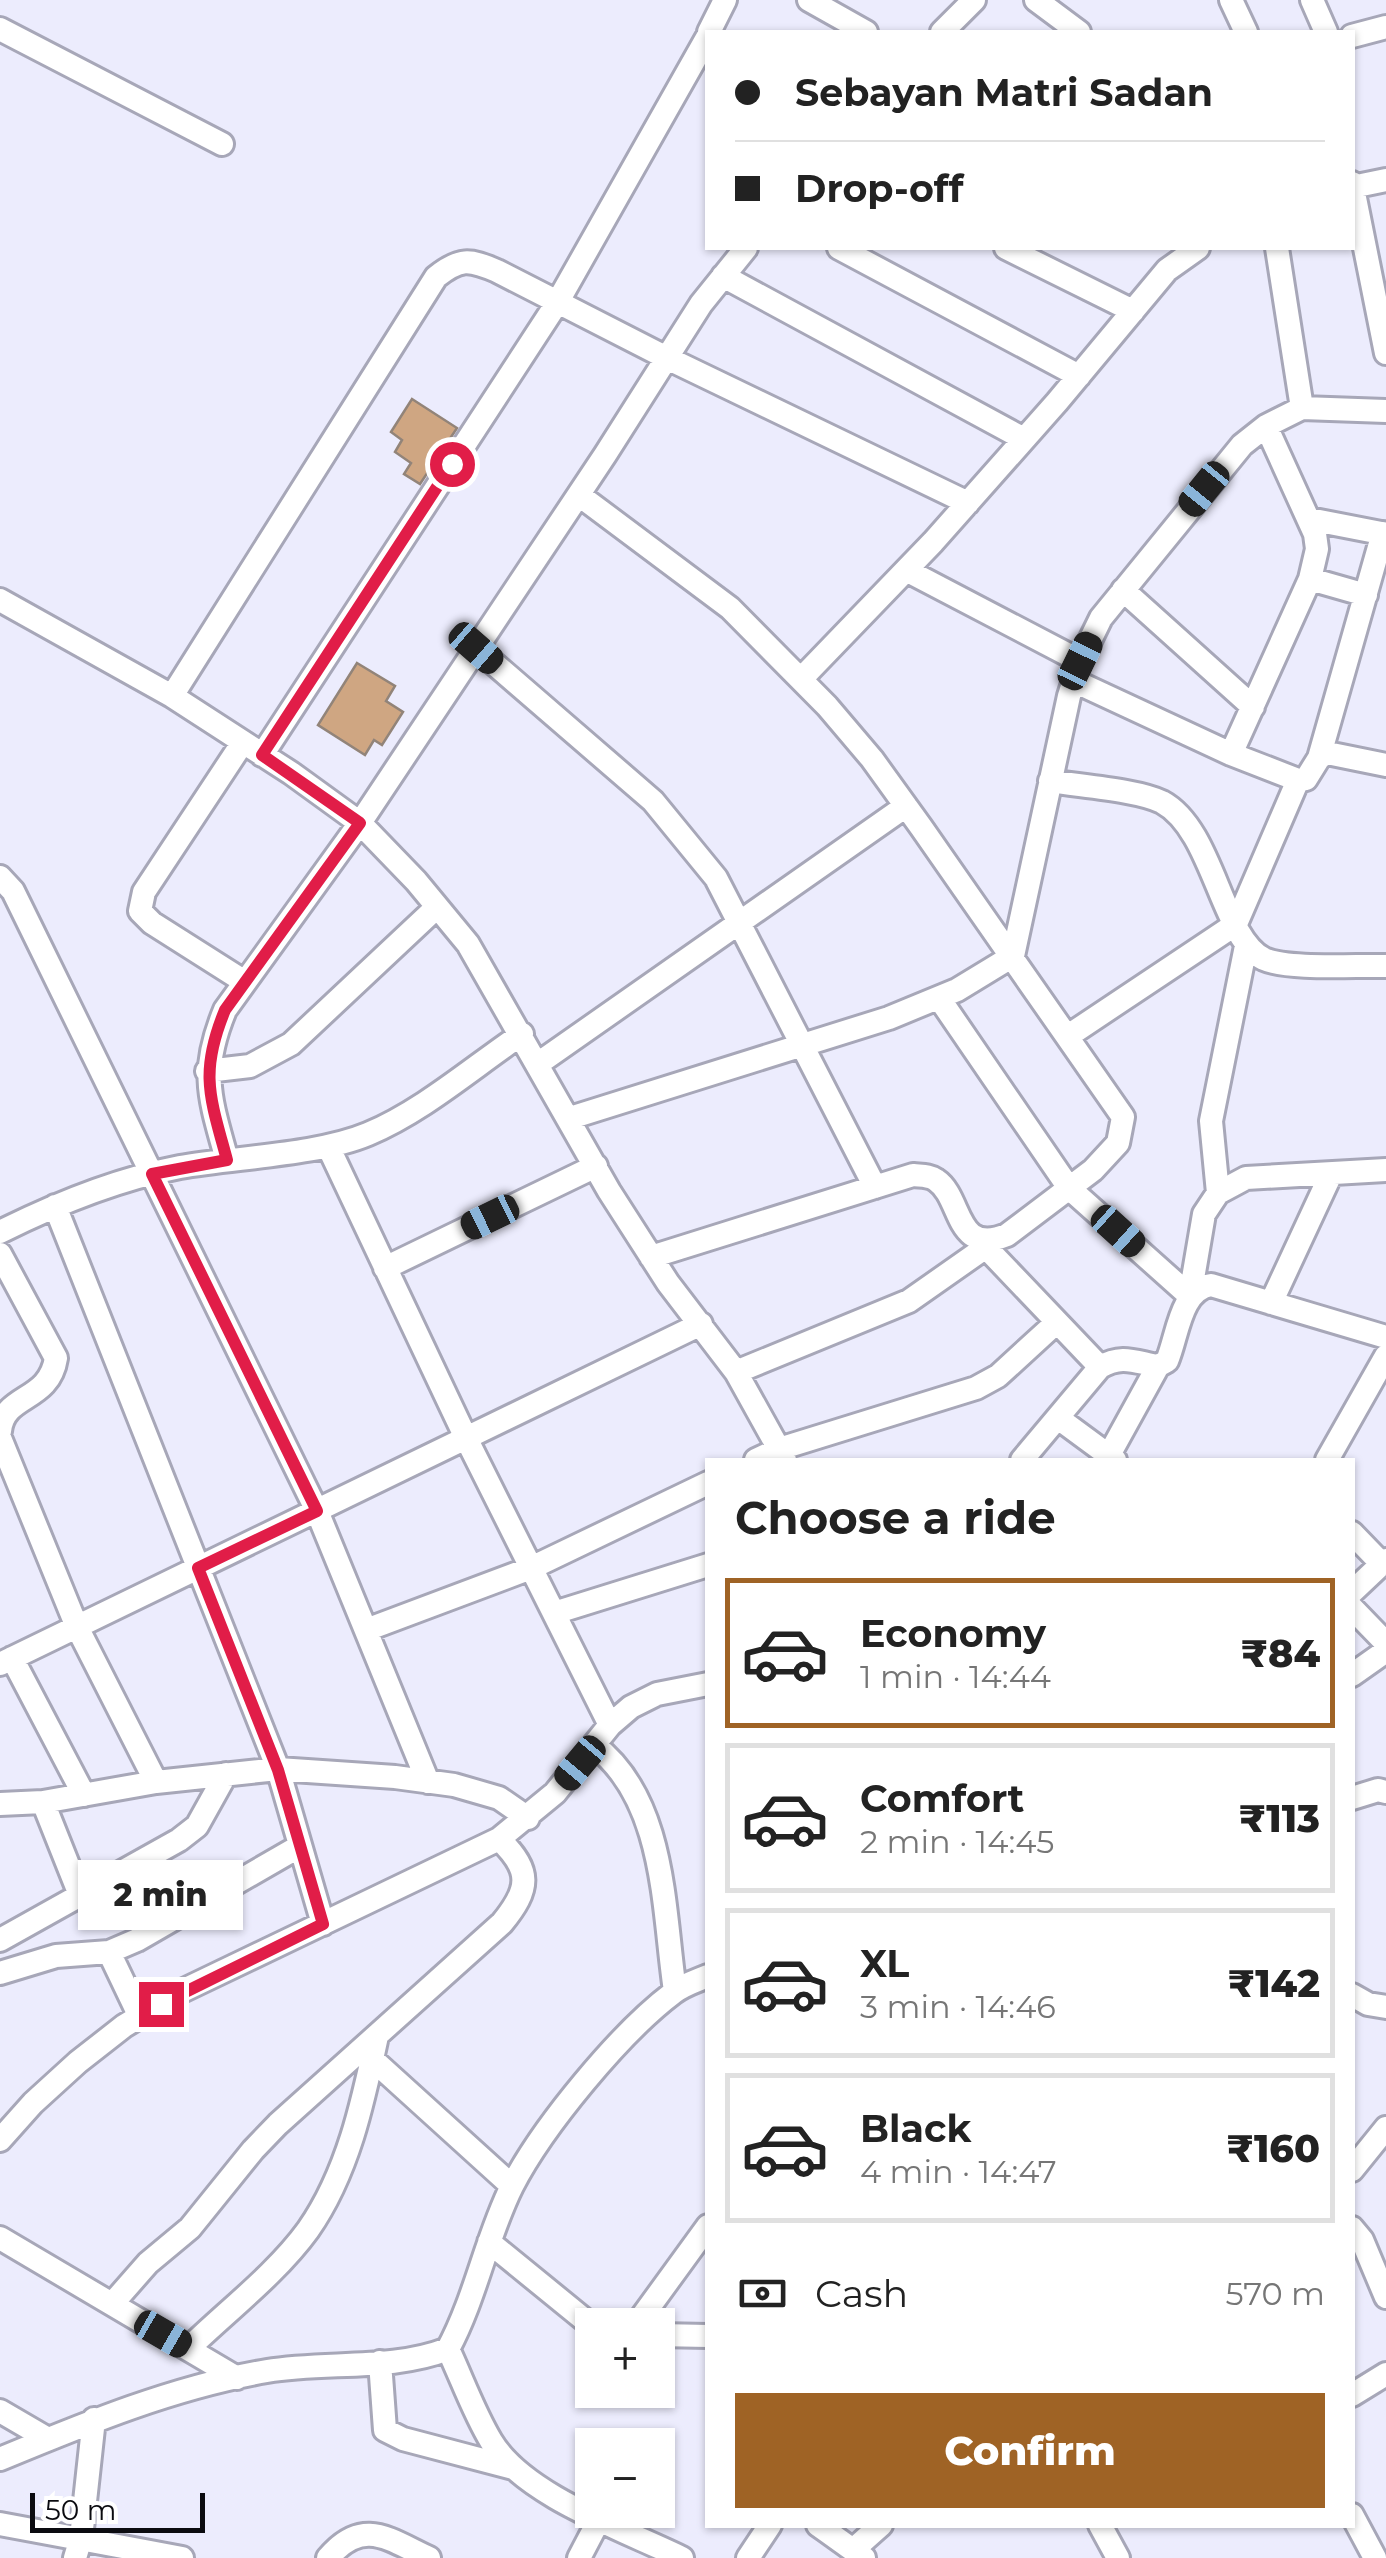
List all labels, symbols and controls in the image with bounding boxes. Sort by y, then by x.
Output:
text: Sebayan Matri Sadan [795,69,1213,116]
text: Drop-off [795,165,964,212]
route start [430,442,475,487]
car [1173,456,1235,522]
car [444,617,508,679]
car [1053,627,1107,695]
car [456,1190,524,1244]
car [1086,1200,1150,1262]
text: Choose a ride [735,1490,1056,1545]
icon: car [740,1608,830,1698]
text: Economy [860,1610,1046,1657]
text: ₹84 [1240,1630,1320,1677]
text: 1 min · 14:44 [860,1657,1051,1696]
car [549,1730,611,1796]
icon: car [740,1773,830,1863]
text: Comfort [860,1775,1024,1822]
text: ₹113 [1239,1795,1320,1842]
text: 2 min · 14:45 [860,1822,1054,1861]
callout: 2 min [79,1859,244,1929]
text: 2 min [113,1875,208,1914]
icon: car [740,1938,830,2028]
text: XL [860,1940,909,1987]
text: ₹142 [1228,1960,1320,2007]
route end [139,1982,184,2027]
text: 3 min · 14:46 [860,1987,1056,2026]
icon: car [740,2103,830,2193]
text: Black [860,2105,971,2152]
text: ₹160 [1226,2125,1320,2172]
text: 4 min · 14:47 [860,2152,1057,2191]
icon: cash [735,2266,790,2321]
text: Cash [815,2270,908,2317]
text: 570 m [1226,2274,1325,2313]
car [130,2306,196,2362]
map controls [575,2308,675,2528]
button: + [575,2308,675,2408]
button: Confirm [735,2393,1325,2508]
button: − [575,2428,675,2528]
scale bar [30,2488,205,2532]
text: 50 m [45,2493,116,2527]

